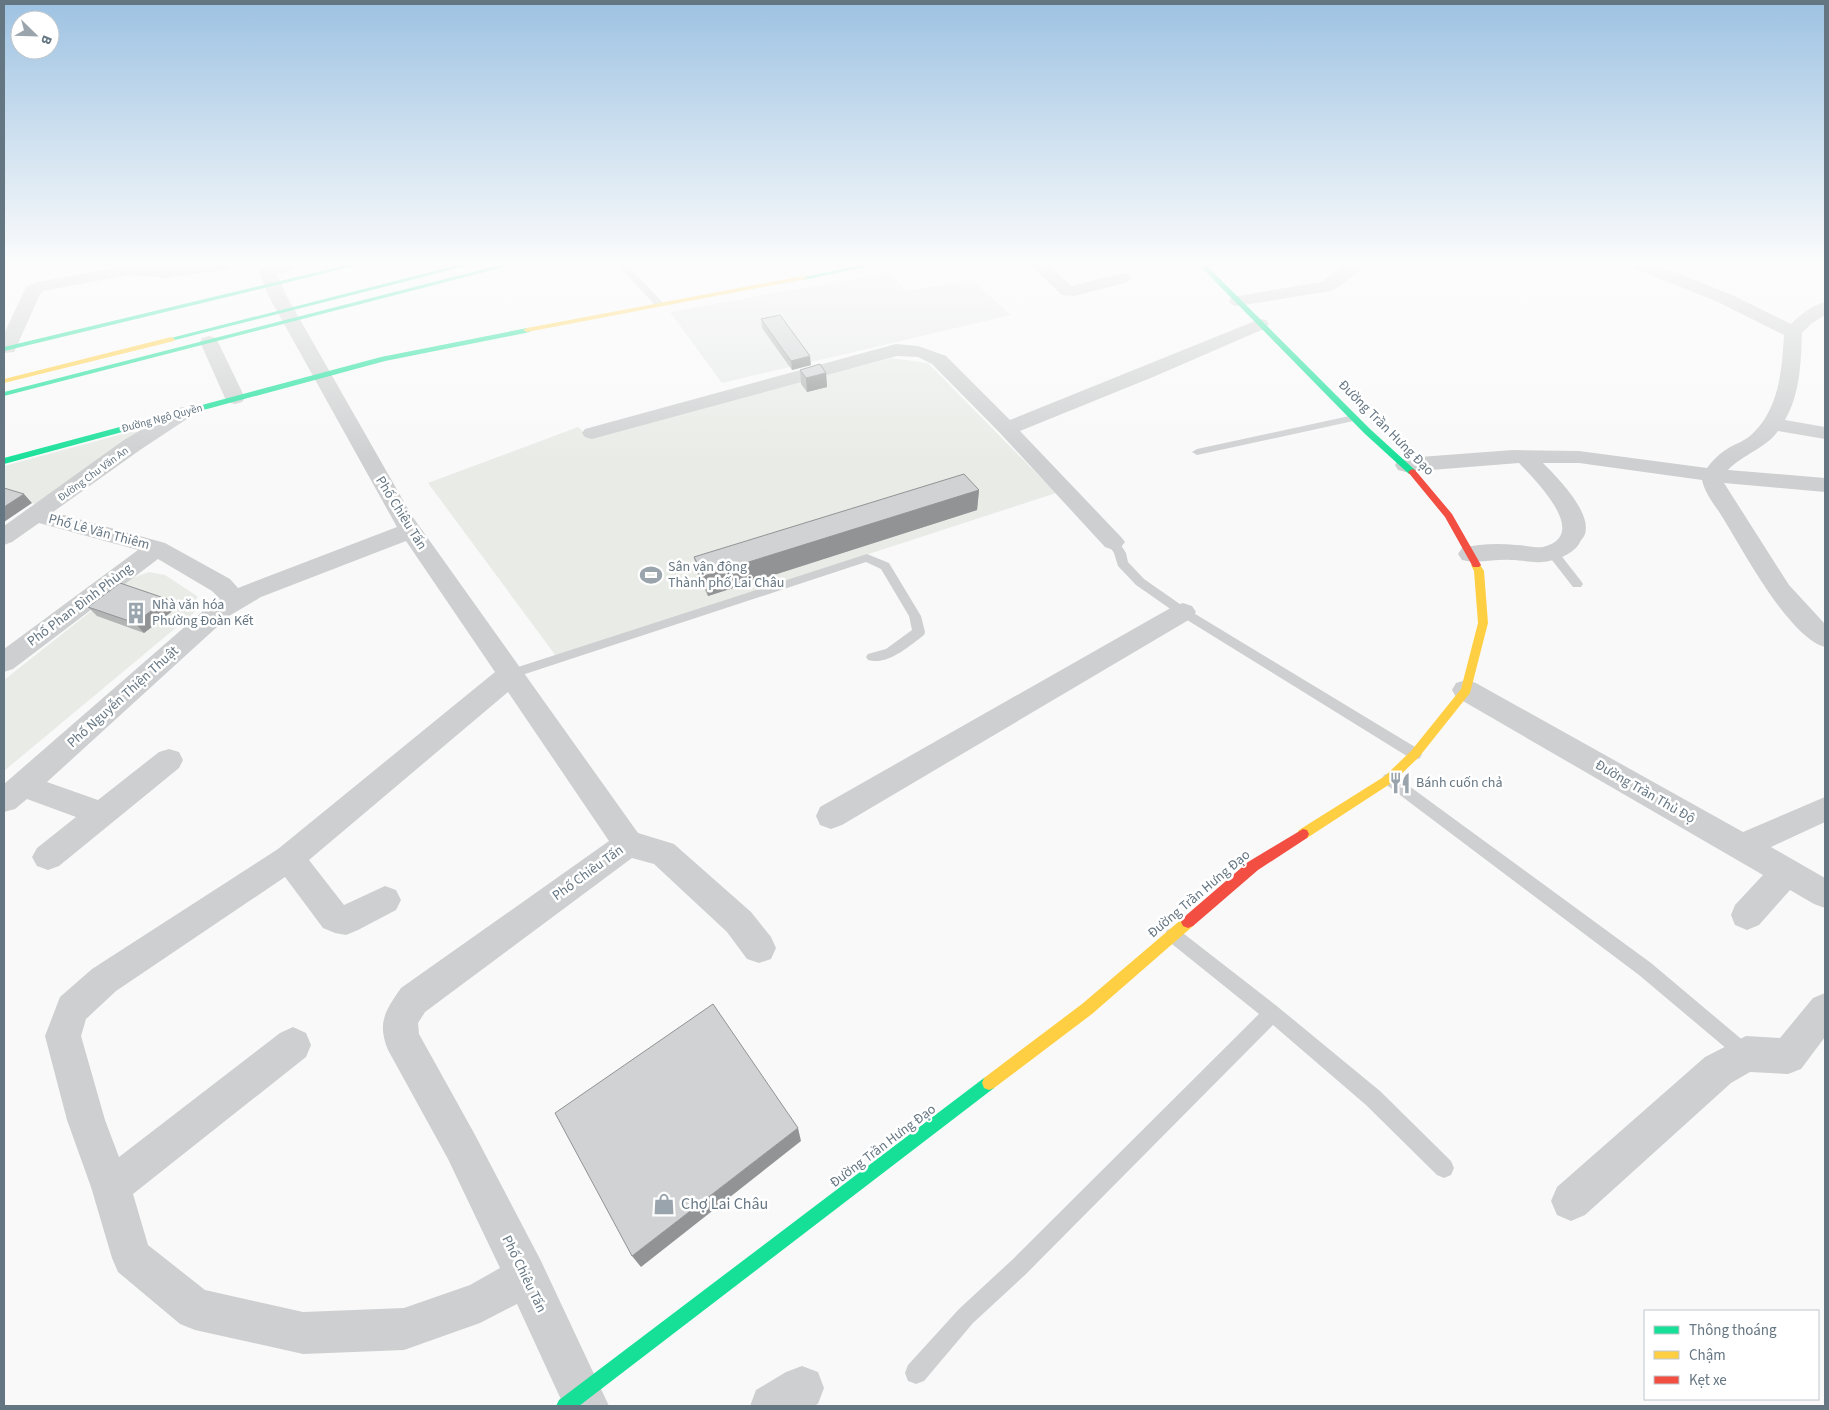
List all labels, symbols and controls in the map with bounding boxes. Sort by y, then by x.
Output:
north arrow [10,10,60,60]
text: B [35,32,57,48]
street label: Đường Trần Hưng Đạo [1334,376,1438,480]
street label: Đường Ngô Quyền [120,400,204,436]
street label: Đường Chu Văn An [54,443,132,505]
street label: Phố Chiêu Tấn [370,472,432,554]
street label: Phố Lê Văn Thiêm [46,509,152,555]
place label: Sân vận động Thành phố Lai Châu [668,557,784,593]
street label: Phố Phan Đình Phùng [23,559,137,651]
sports icon: Sân vận động Thành phố Lai Châu [638,562,664,588]
place label: Nhà văn hóa Phường Đoàn Kết [152,595,254,631]
building icon: Nhà văn hóa Phường Đoàn Kết [123,600,149,626]
street label: Phố Nguyễn Thiện Thuật [63,641,183,753]
street label: Đường Trần Thủ Độ [1591,755,1699,829]
restaurant icon: Bánh cuốn chả [1387,770,1413,796]
place label: Bánh cuốn chả [1416,773,1502,793]
street label: Phố Chiêu Tấn [548,840,628,906]
street label: Đường Trần Hưng Đạo [1143,845,1255,943]
street label: Đường Trần Hưng Đạo [826,1099,940,1193]
shop icon: Chợ Lai Châu [651,1191,677,1217]
place label: Chợ Lai Châu [681,1193,768,1215]
street label: Phố Chiêu Tấn [497,1232,551,1316]
legend [1644,1310,1819,1400]
text: Thông thoáng [1689,1320,1777,1341]
text: Chậm [1689,1345,1726,1366]
text: Kẹt xe [1689,1370,1727,1391]

